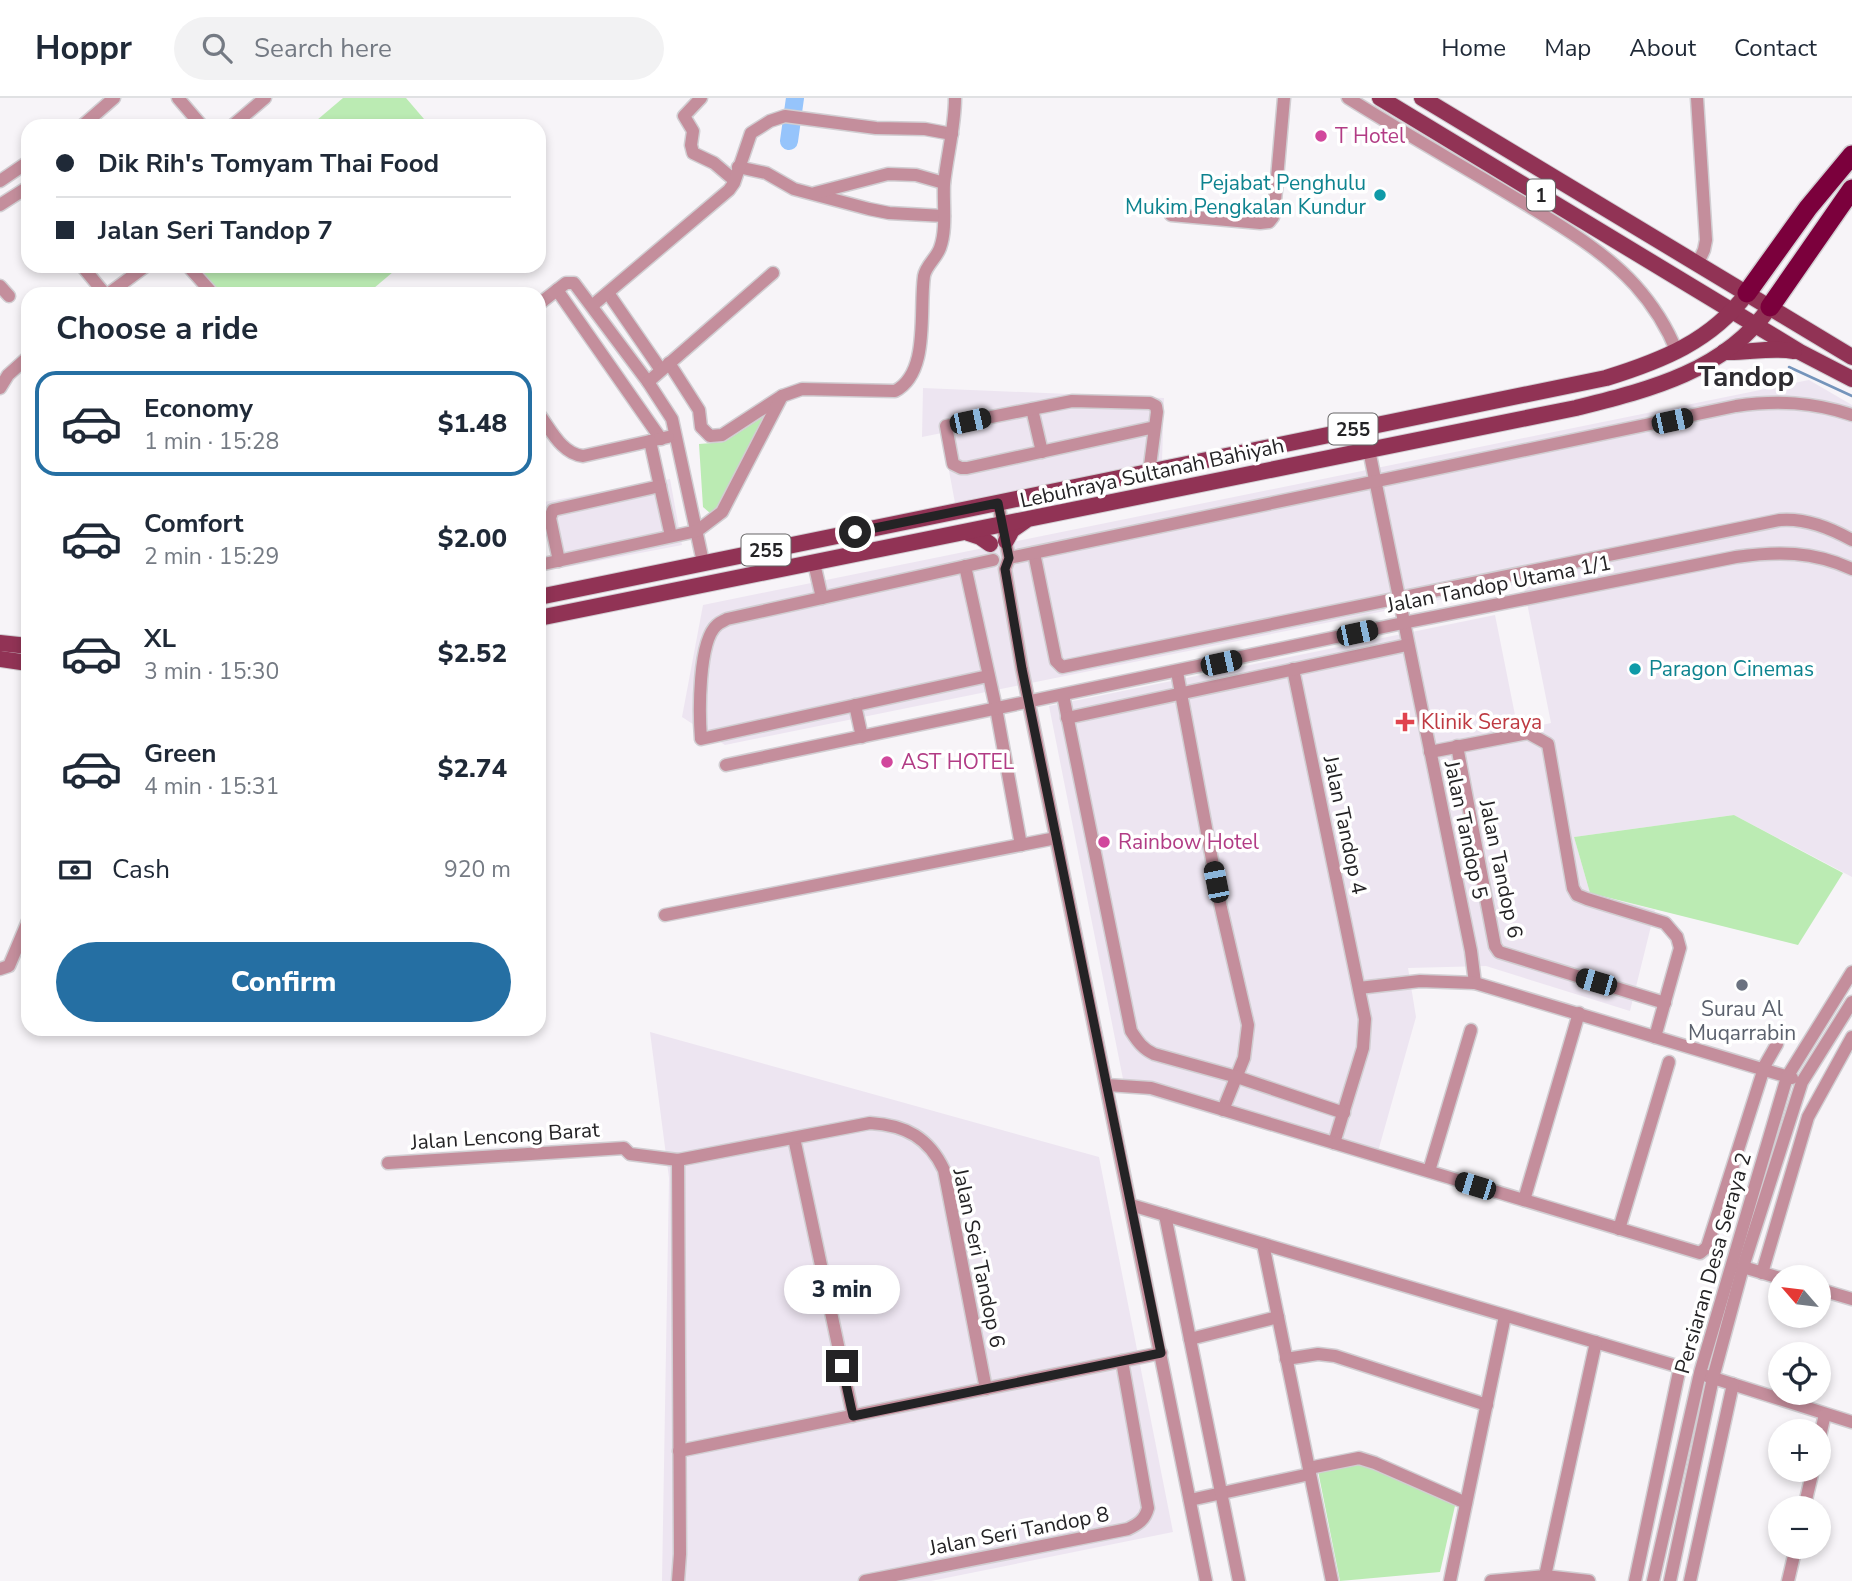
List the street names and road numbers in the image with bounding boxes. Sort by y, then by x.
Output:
road number: 1 [1527,180,1555,211]
road number: 255 [1328,414,1378,444]
street label: Lebuhraya Sultanah Bahiyah [1017,431,1287,515]
road number: 255 [742,534,790,565]
street label: Jalan Tandop Utama 1/1 [1384,549,1613,620]
street label: Jalan Tandop 4 [1316,752,1373,897]
street label: Jalan Tandop 5 [1437,757,1494,902]
street label: Jalan Tandop 6 [1472,796,1529,941]
street label: Jalan Lencong Barat [409,1115,601,1157]
street label: Persiaran Desa Seraya 2 [1668,1149,1758,1377]
street label: Jalan Seri Tandop 6 [946,1165,1012,1350]
street label: Jalan Seri Tandop 8 [926,1500,1111,1562]

